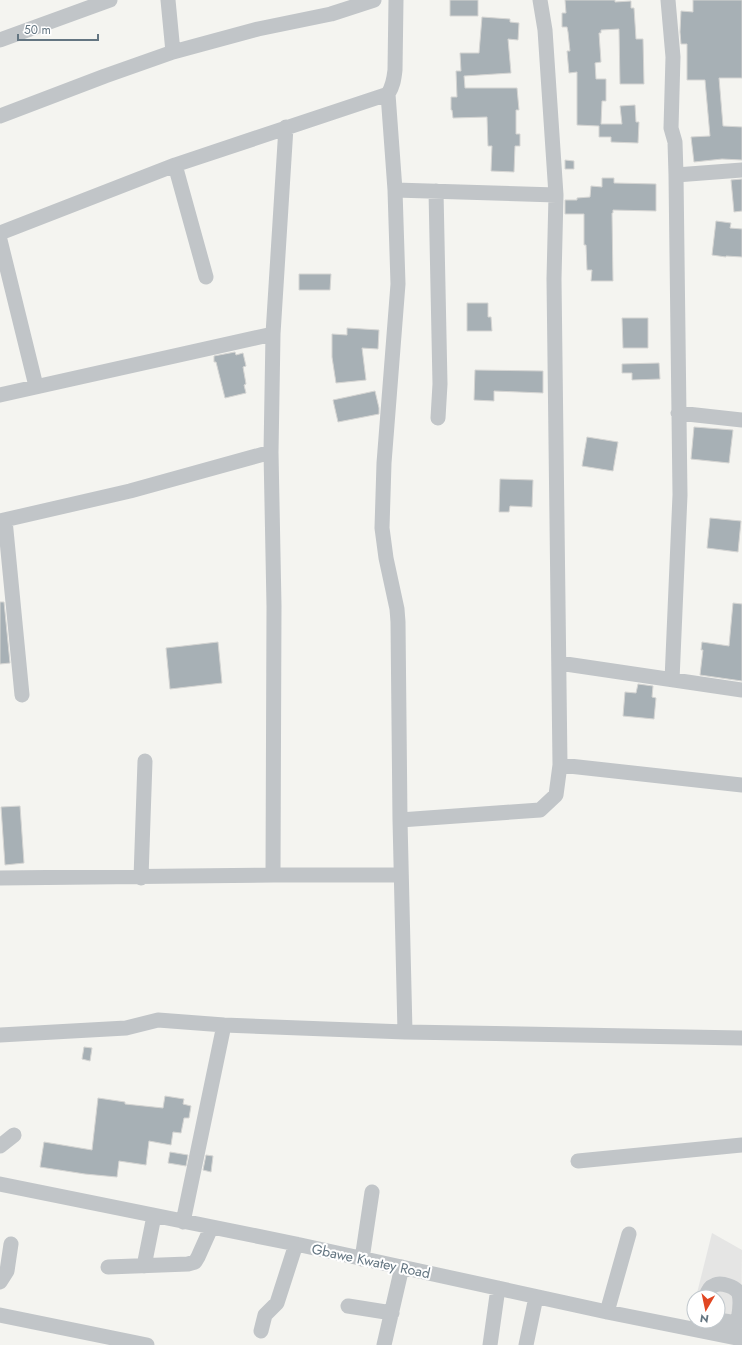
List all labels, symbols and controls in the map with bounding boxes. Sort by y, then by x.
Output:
scale bar [18,16,98,42]
text: 50 m [24,21,51,39]
street label: Gbawe Kwatey Road [310,1239,432,1283]
north arrow [686,1289,726,1329]
text: N [699,1310,710,1327]

